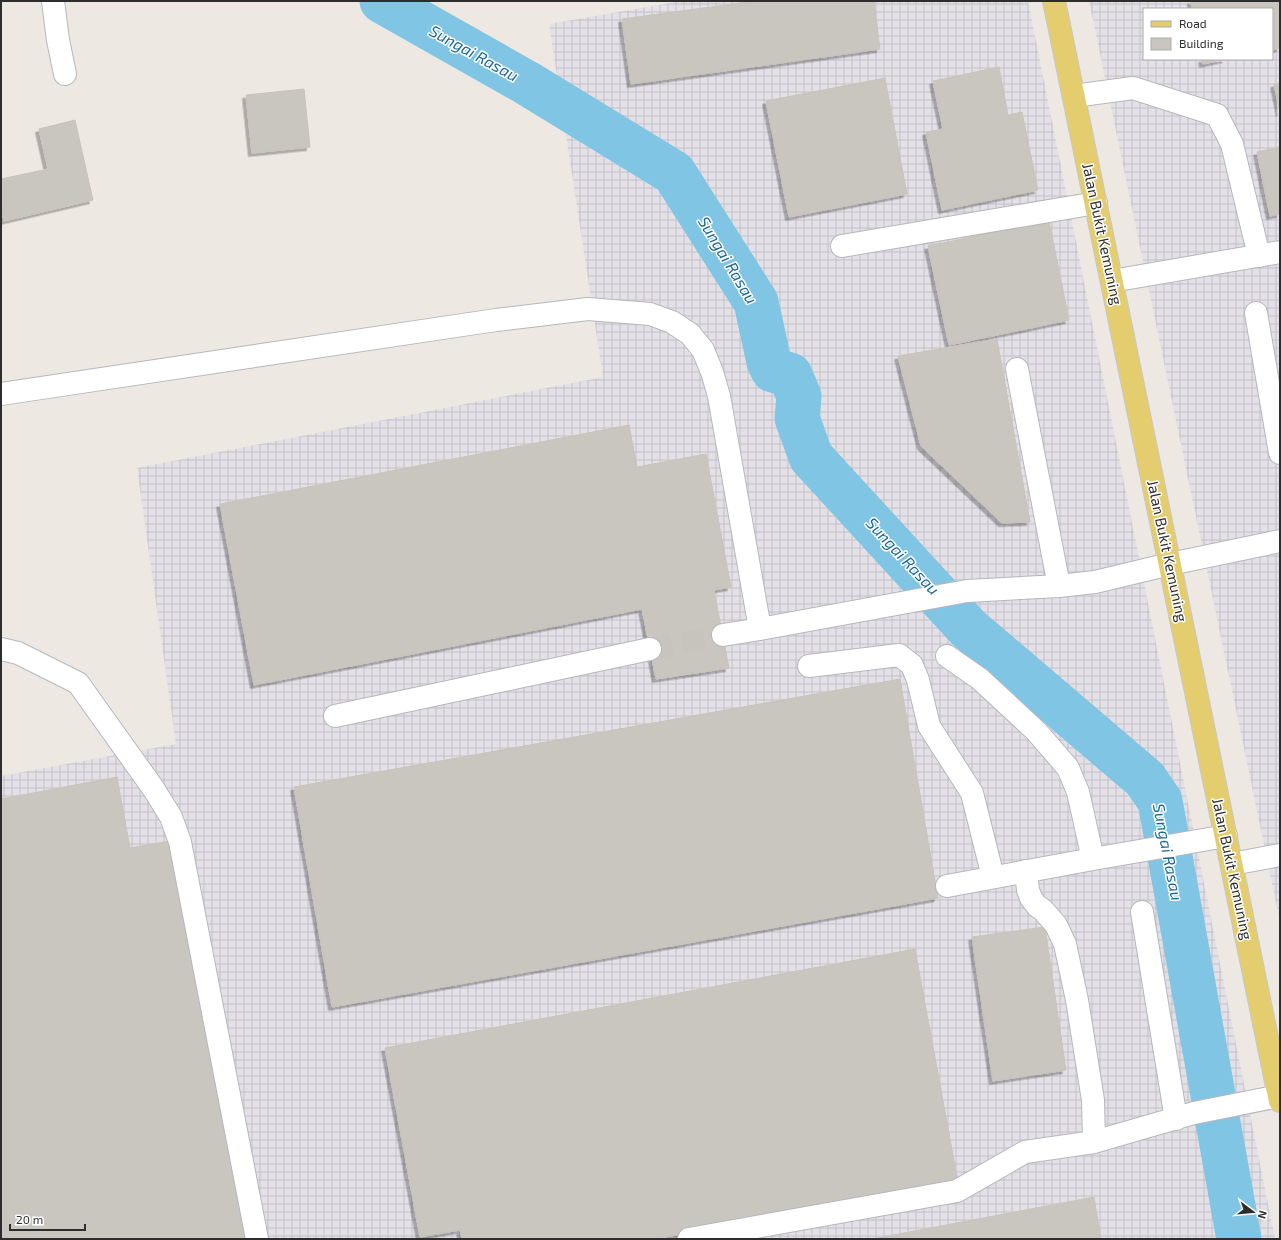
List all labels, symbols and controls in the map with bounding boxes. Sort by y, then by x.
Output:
legend [1143,8,1273,60]
text: Road [1179,16,1207,30]
water label: Sungai Rasau [427,20,522,85]
text: Building [1179,36,1224,50]
street label: Jalan Bukit Kemuning [1079,161,1127,307]
water label: Sungai Rasau [695,213,762,307]
street label: Jalan Bukit Kemuning [1144,478,1192,624]
water label: Sungai Rasau [863,513,944,598]
street label: Jalan Bukit Kemuning [1209,796,1257,942]
water label: Sungai Rasau [1150,802,1187,902]
north arrow [1233,1192,1273,1232]
scale bar [10,1206,85,1232]
text: N [1256,1209,1270,1221]
text: 20 m [16,1212,43,1226]

